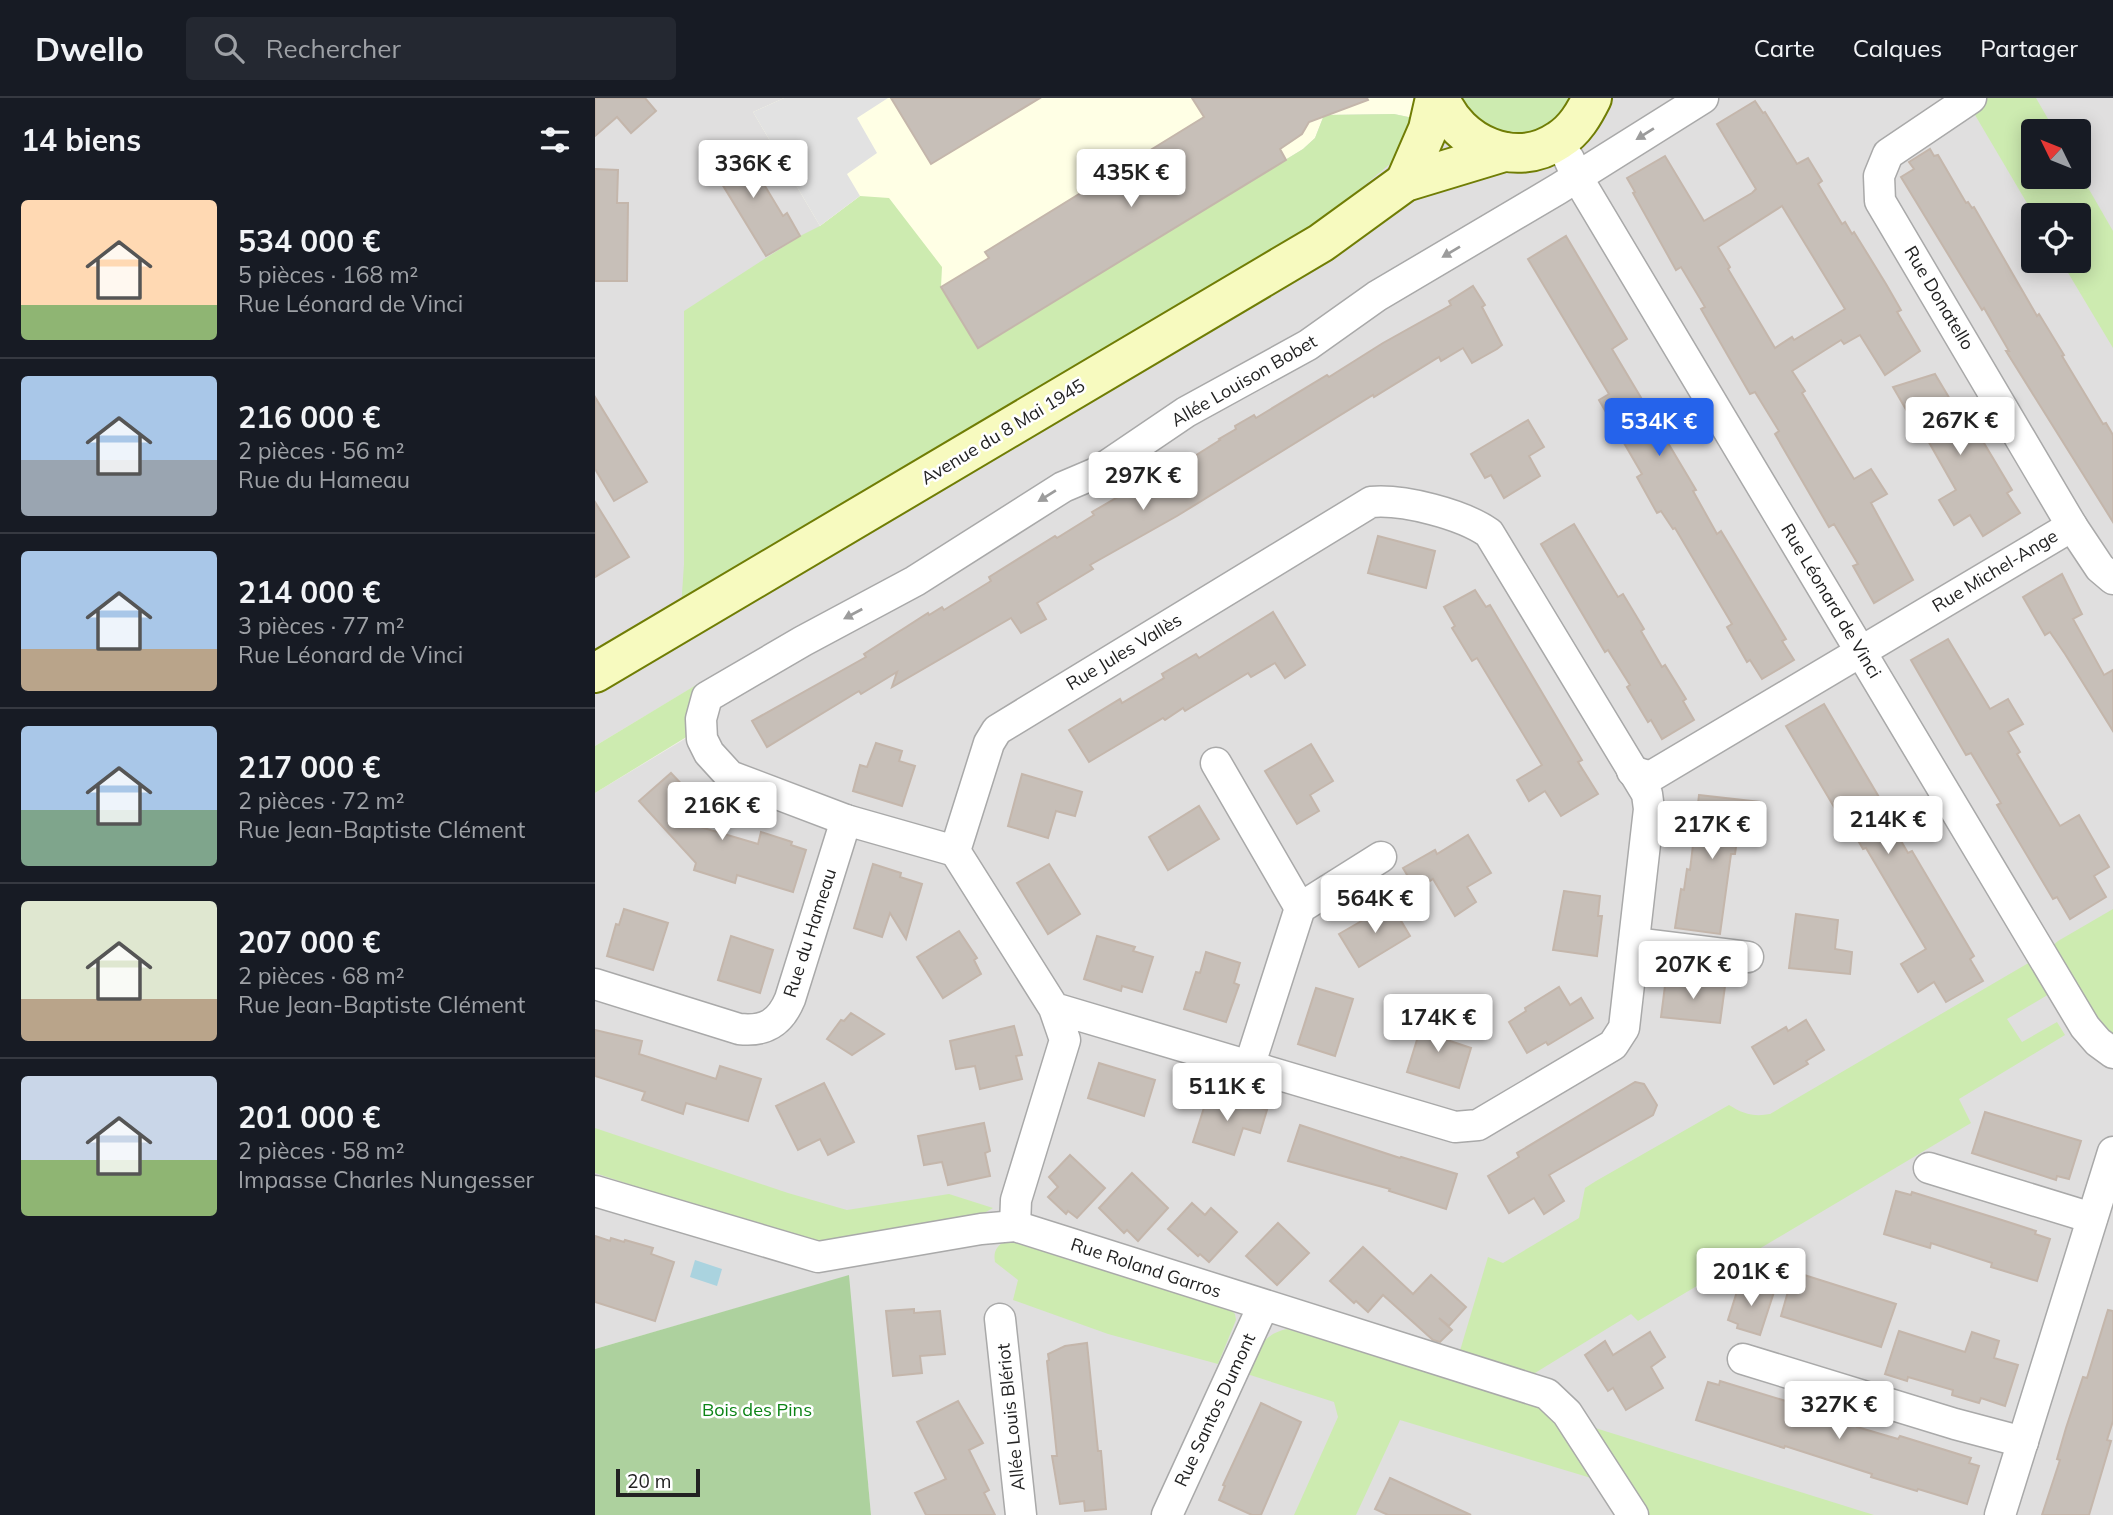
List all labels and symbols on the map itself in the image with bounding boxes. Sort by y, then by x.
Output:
north arrow [2021,119,2091,189]
one-way arrow [1636,128,1655,141]
pin: 336K € [696,140,810,200]
pin: 435K € [1074,150,1188,209]
street label: Rue Donatello [1899,242,1979,354]
one-way arrow [1441,246,1460,259]
street label: Allée Louison Bobet [1167,329,1321,432]
street label: Avenue du 8 Mai 1945 [917,373,1089,490]
pin: 534K € [1602,398,1716,458]
pin: 267K € [1903,398,2017,457]
pin: 297K € [1086,452,1200,512]
one-way arrow [1038,490,1057,503]
street label: Rue Léonard de Vinci [1776,519,1887,682]
street label: Rue Michel-Ange [1928,524,2062,617]
one-way arrow [843,608,863,620]
street label: Rue Jules Vallès [1062,608,1186,695]
pin: 216K € [665,782,779,842]
pin: 214K € [1831,796,1945,856]
pin: 217K € [1655,802,1769,861]
street label: Rue du Hameau [778,865,841,1000]
pin: 564K € [1318,876,1432,935]
pin: 207K € [1636,942,1750,1001]
pin: 174K € [1381,995,1495,1054]
pin: 511K € [1170,1063,1284,1123]
street label: Rue Roland Garros [1068,1232,1224,1303]
pin: 201K € [1694,1248,1808,1308]
street label: Rue Santos Dumont [1169,1329,1260,1490]
street label: Allée Louis Blériot [991,1342,1030,1492]
pin: 327K € [1782,1382,1896,1441]
park label: Bois des Pins [702,1398,812,1421]
scale bar [616,1466,700,1498]

